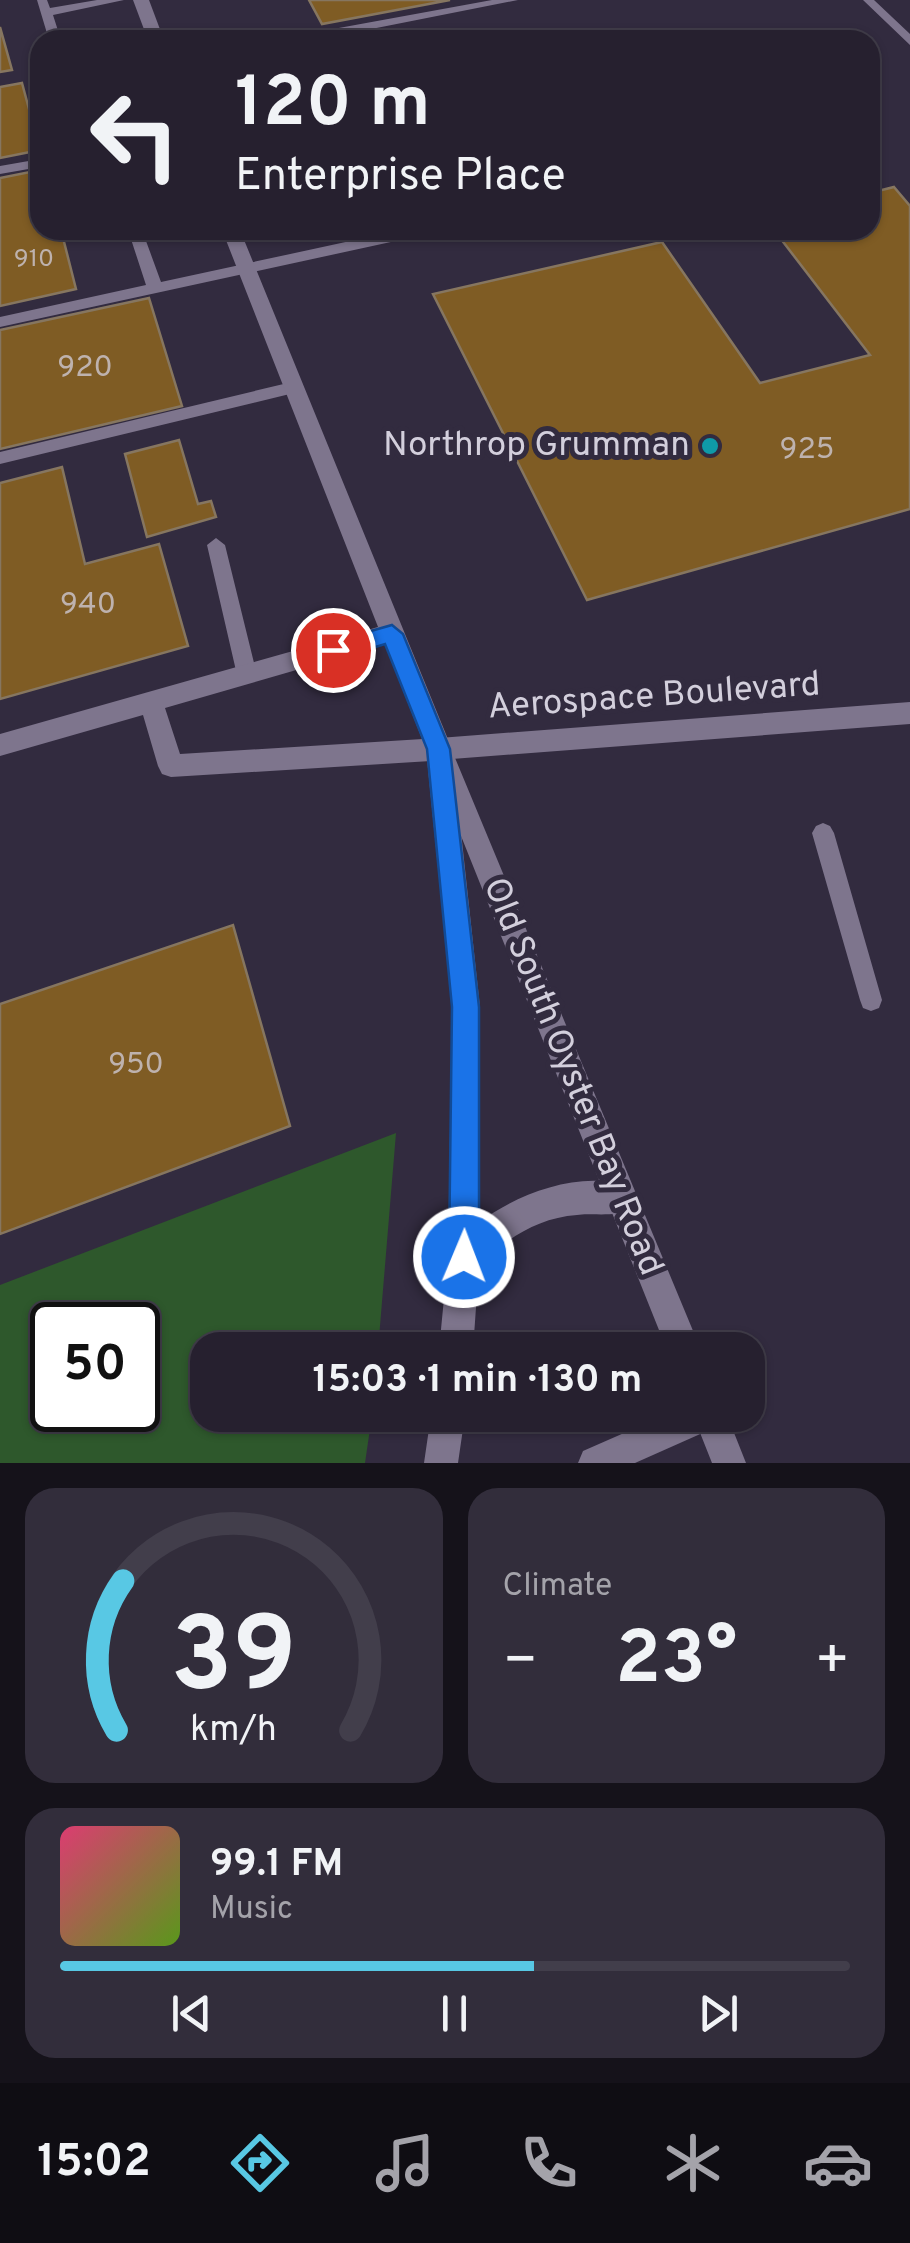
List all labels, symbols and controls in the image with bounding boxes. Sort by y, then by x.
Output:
text: 120 m [235,62,431,151]
icon: left [70,70,200,200]
text: Enterprise Place [235,149,566,206]
house number: 910 [14,244,54,276]
house number: 920 [57,350,113,387]
place label: Northrop Grumman [383,424,690,468]
house number: 925 [780,432,834,469]
marker: Northrop Grumman [699,435,721,457]
house number: 940 [60,587,116,624]
pin [291,608,376,693]
icon: arrive [306,623,361,678]
street label: Aerospace Boulevard [486,663,822,731]
street label: Old South Oyster Bay Road [472,872,672,1282]
house number: 950 [108,1047,164,1084]
position arrow [412,1205,516,1309]
speed limit sign: 50 [30,1302,160,1432]
text: 15:03 · 1 min · 130 m [313,1357,642,1406]
text: Climate [503,1567,612,1607]
text: 39 [171,1596,297,1728]
text: 23° [615,1615,737,1710]
text: − [503,1628,538,1698]
text: + [815,1628,850,1698]
text: km/h [190,1708,277,1754]
text: 99.1 FM [210,1841,343,1890]
text: Music [210,1890,293,1930]
icon: previous [164,1986,219,2041]
icon: pause [427,1986,482,2041]
icon: next [691,1986,746,2041]
icon: directions [225,2128,295,2198]
icon: music [370,2128,440,2198]
icon: phone [514,2128,584,2198]
icon: climate [658,2128,728,2198]
icon: car [803,2128,873,2198]
text: 15:02 [37,2135,151,2192]

